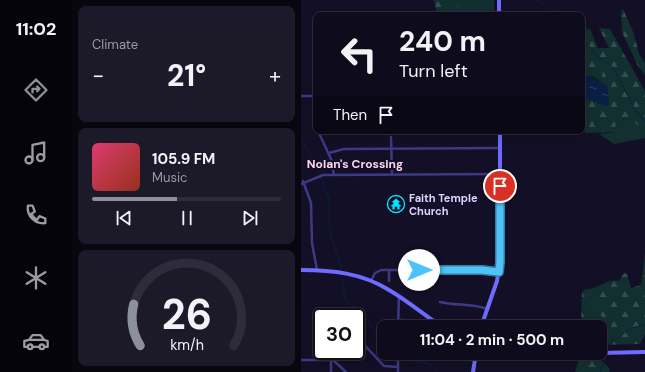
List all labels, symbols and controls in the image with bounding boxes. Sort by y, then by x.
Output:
text: 11:02 [16,17,56,41]
text: 240 m [399,23,486,60]
icon: left [333,28,385,80]
text: Climate [92,36,138,53]
text: 21° [167,56,206,95]
text: Turn left [399,59,468,83]
text: − [92,61,104,90]
text: + [269,61,281,90]
icon: directions [22,76,50,104]
icon: arrive [375,104,397,126]
text: Then [333,105,367,125]
icon: music [22,139,50,167]
text: 105.9 FM [152,149,215,169]
district label: Nolan's Crossing [307,156,403,172]
text: Music [152,169,187,186]
pin [483,169,517,203]
icon: arrive [489,175,511,197]
place label: Faith Temple Church [409,191,478,218]
temple icon: Faith Temple Church [386,194,406,214]
icon: phone [22,201,50,229]
icon: previous [113,207,135,229]
icon: pause [176,207,198,229]
icon: next [239,207,261,229]
position arrow [398,249,440,291]
icon: climate [22,264,50,292]
text: 26 [161,288,212,342]
speed limit sign: 30 [313,308,365,360]
icon: car [22,327,50,355]
text: 11:04 · 2 min · 500 m [420,330,564,350]
text: km/h [170,336,203,354]

